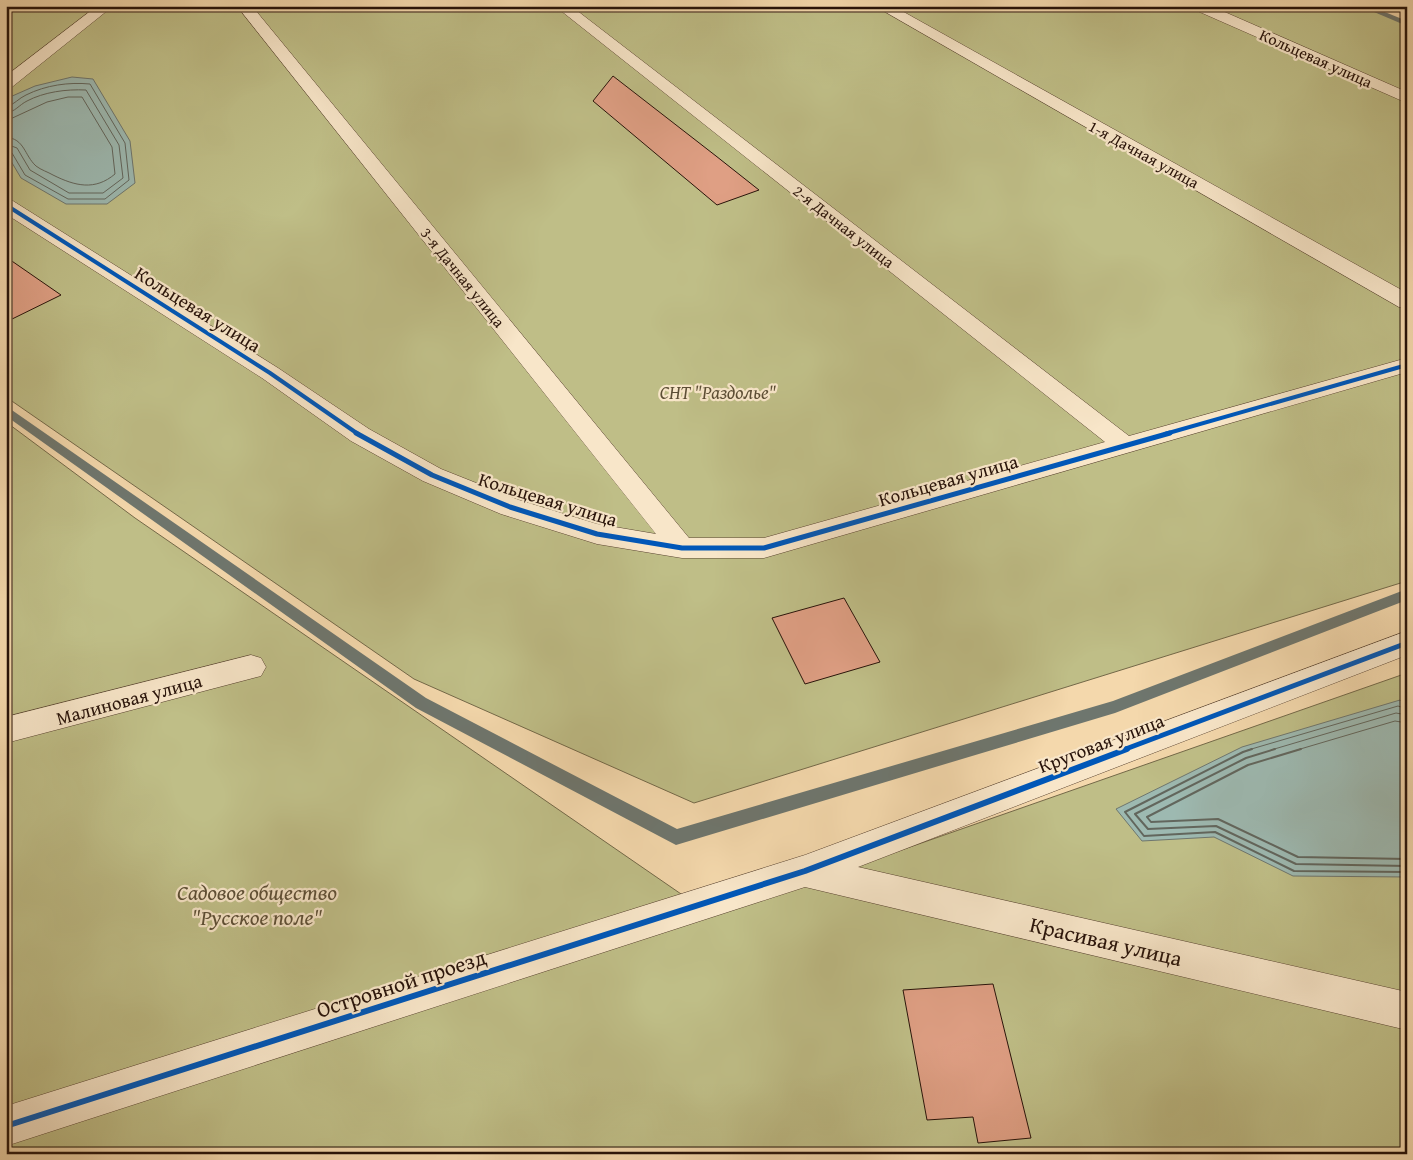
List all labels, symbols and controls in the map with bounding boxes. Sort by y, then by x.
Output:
street label: Кольцевая улица [1256,22,1377,94]
street label: 1-я Дачная улица [1084,114,1204,194]
street label: 2-я Дачная улица [788,179,900,274]
street label: 3-я Дачная улица [415,222,511,333]
street label: Кольцевая улица [130,259,266,359]
park label: СНТ "Раздолье" [660,378,777,406]
street label: Кольцевая улица [875,447,1021,513]
street label: Кольцевая улица [475,465,621,533]
street label: Малиновая улица [53,666,205,732]
street label: Круговая улица [1034,706,1168,780]
park label: Садовое общество "Русское поле" [177,876,337,933]
street label: Красивая улица [1027,908,1186,974]
street label: Островной проезд [312,940,490,1026]

